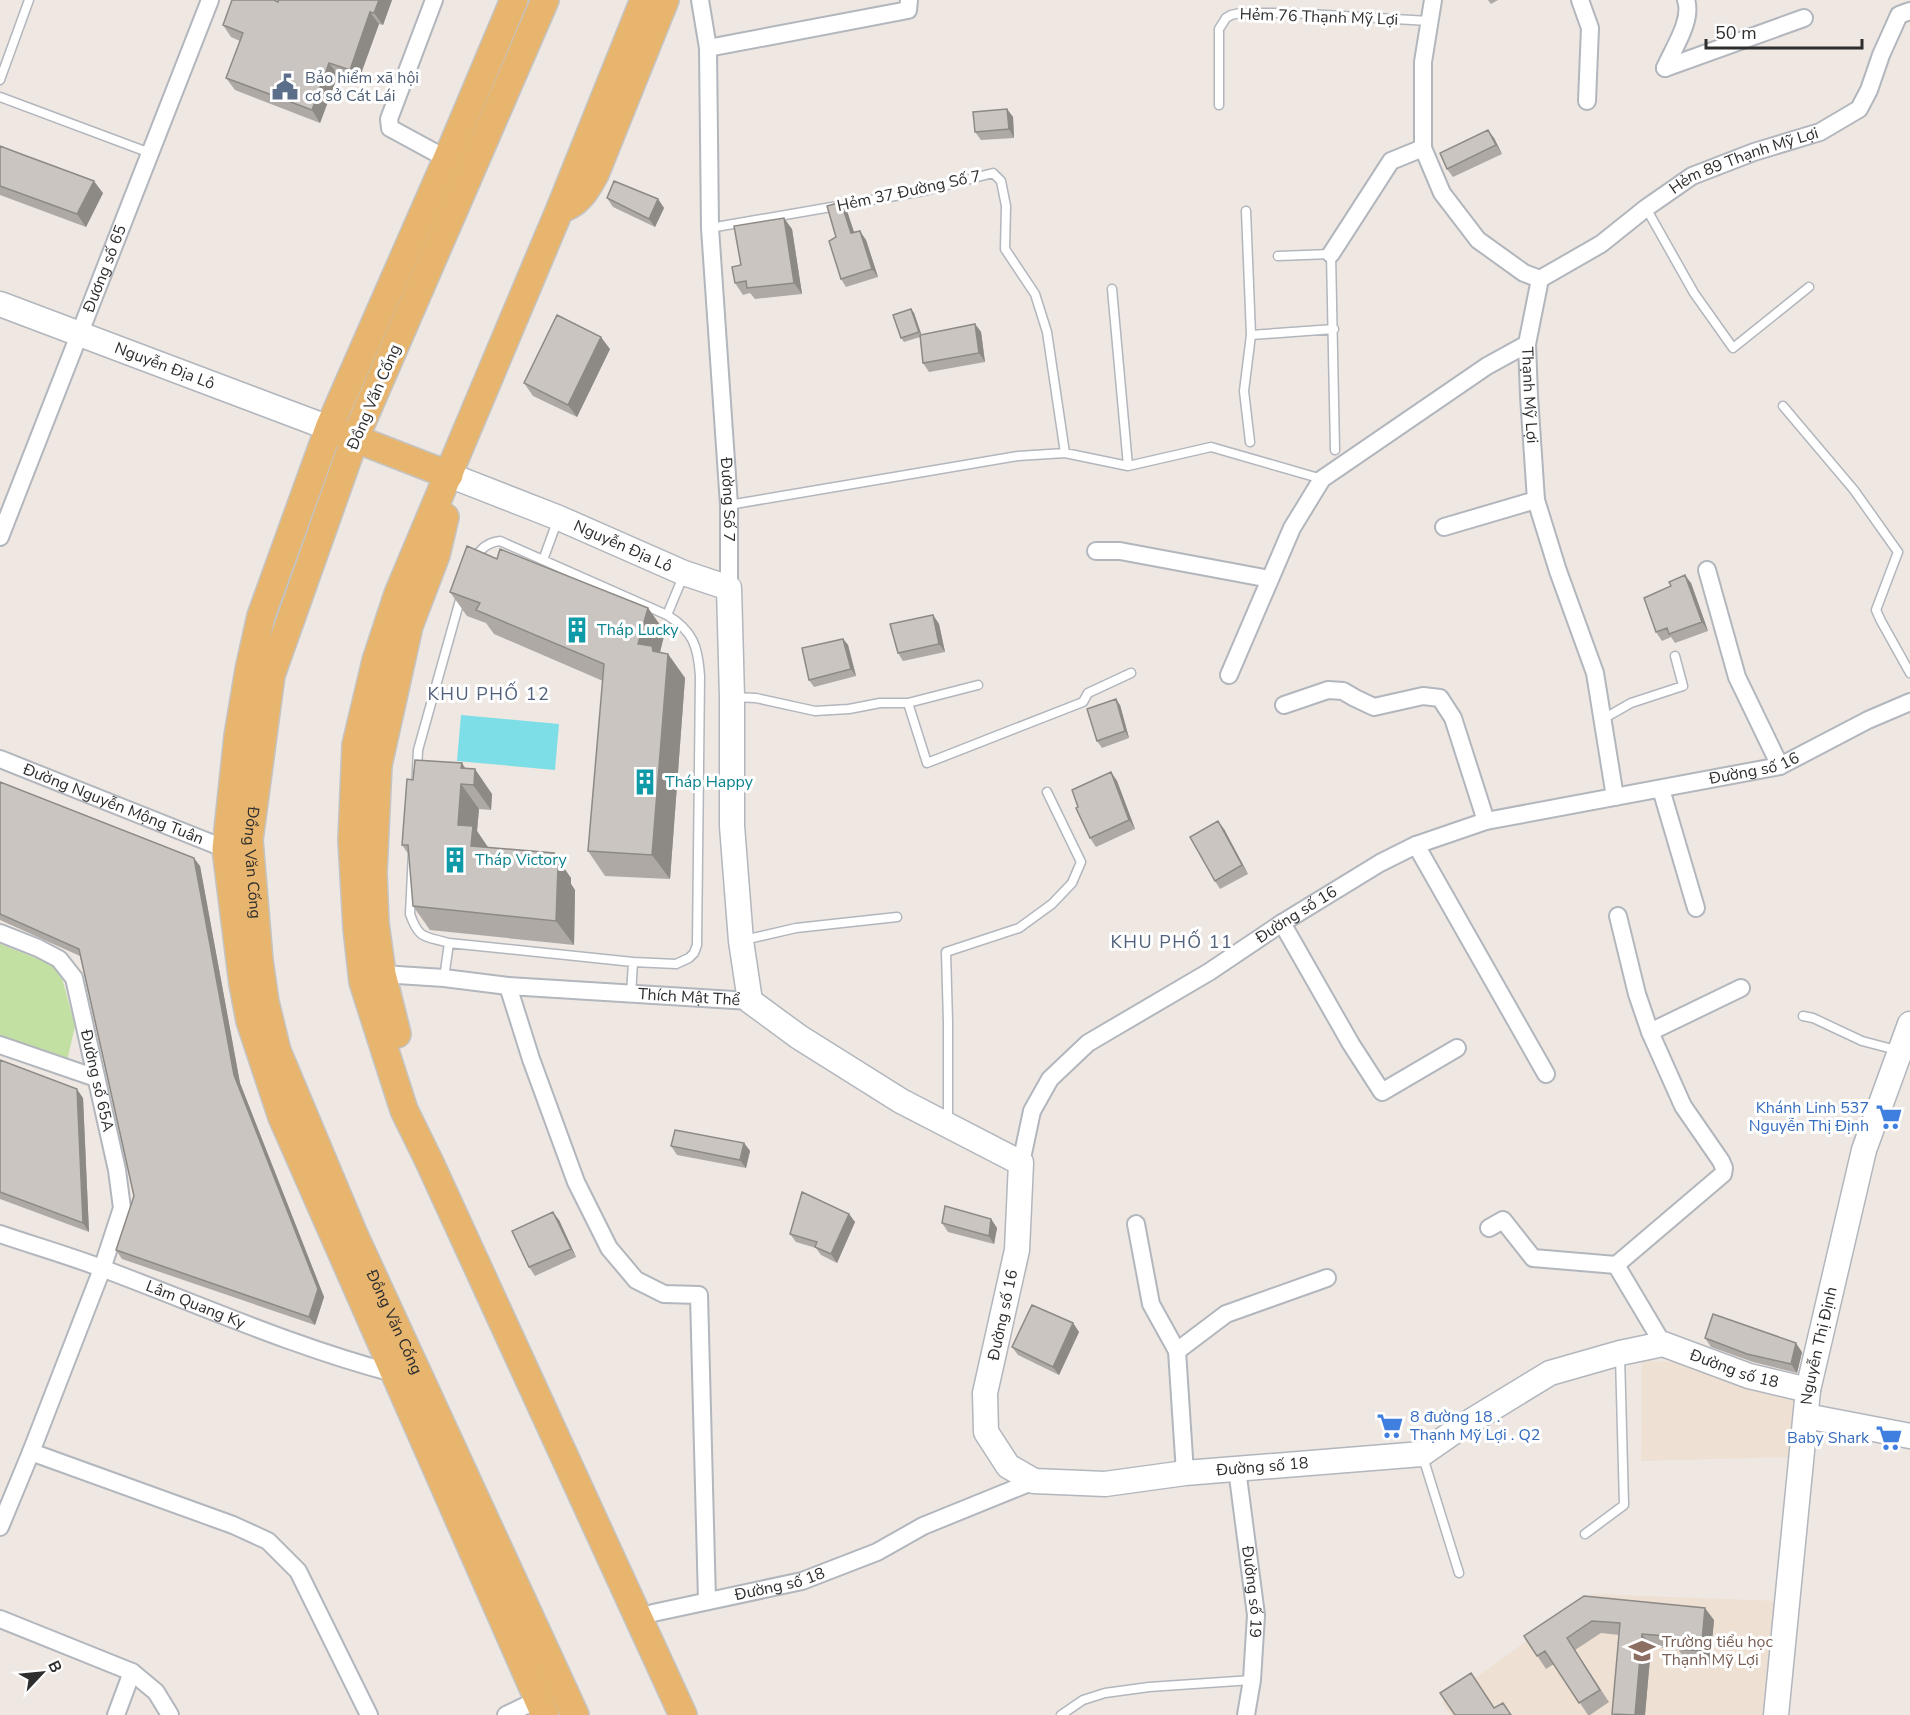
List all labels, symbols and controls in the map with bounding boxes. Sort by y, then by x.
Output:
street label: Hẻm 76 Thạnh Mỹ Lợi [1239,3,1399,31]
scale bar [1706,12,1862,50]
text: 50 m [1715,21,1757,45]
place label: Bảo hiểm xã hội cơ sở Cát Lái [305,67,419,107]
public building icon: Bảo hiểm xã hội cơ sở Cát Lái [270,72,300,102]
street label: Hẻm 89 Thạnh Mỹ Lợi [1665,122,1821,199]
street label: Hẻm 37 Đường Số 7 [835,165,983,217]
street label: Đương số 65 [77,222,132,317]
street label: Nguyễn Địa Lô [111,337,218,395]
street label: Đồng Văn Cống [341,341,406,454]
street label: Thạnh Mỹ Lợi [1516,346,1543,444]
street label: Đường Số 7 [715,456,740,542]
street label: Nguyễn Địa Lô [570,515,676,578]
building icon: Tháp Lucky [562,615,592,645]
place label: Tháp Lucky [597,619,679,641]
district label: KHU PHỐ 12 [428,681,550,706]
street label: Đường số 16 [1706,747,1803,790]
street label: Đường Nguyễn Mộng Tuân [19,758,207,850]
building icon: Tháp Happy [630,767,660,797]
place label: Tháp Happy [665,771,754,793]
street label: Đồng Văn Cống [238,804,267,920]
building icon: Tháp Victory [440,845,470,875]
place label: Tháp Victory [475,849,567,871]
street label: Đường số 16 [1250,881,1341,949]
district label: KHU PHỐ 11 [1111,929,1233,954]
street label: Thích Mật Thể [637,983,741,1011]
street label: Đường số 65A [75,1027,119,1134]
place label: Khánh Linh 537 Nguyễn Thị Định [1749,1097,1869,1137]
supermarket icon: Khánh Linh 537 Nguyễn Thị Định [1874,1102,1904,1132]
street label: Đồng Văn Cống [360,1265,428,1378]
street label: Đường số 16 [982,1268,1023,1363]
street label: Lâm Quang Ky [143,1275,249,1334]
street label: Nguyễn Thị Định [1796,1285,1843,1406]
street label: Đường số 18 [1686,1344,1781,1394]
place label: 8 đường 18 . Thạnh Mỹ Lợi . Q2 [1410,1406,1540,1446]
supermarket icon: 8 đường 18 . Thạnh Mỹ Lợi . Q2 [1375,1411,1405,1441]
supermarket icon: Baby Shark [1874,1423,1904,1453]
place label: Baby Shark [1787,1427,1870,1449]
street label: Đường số 18 [1214,1452,1309,1482]
street label: Đường số 19 [1236,1544,1267,1639]
street label: Đường số 18 [732,1562,828,1606]
place label: Trường tiểu học Thạnh Mỹ Lợi [1662,1631,1773,1671]
school or university icon: Trường tiểu học Thạnh Mỹ Lợi [1627,1636,1657,1666]
north arrow [12,1643,72,1703]
text: B [42,1657,67,1677]

